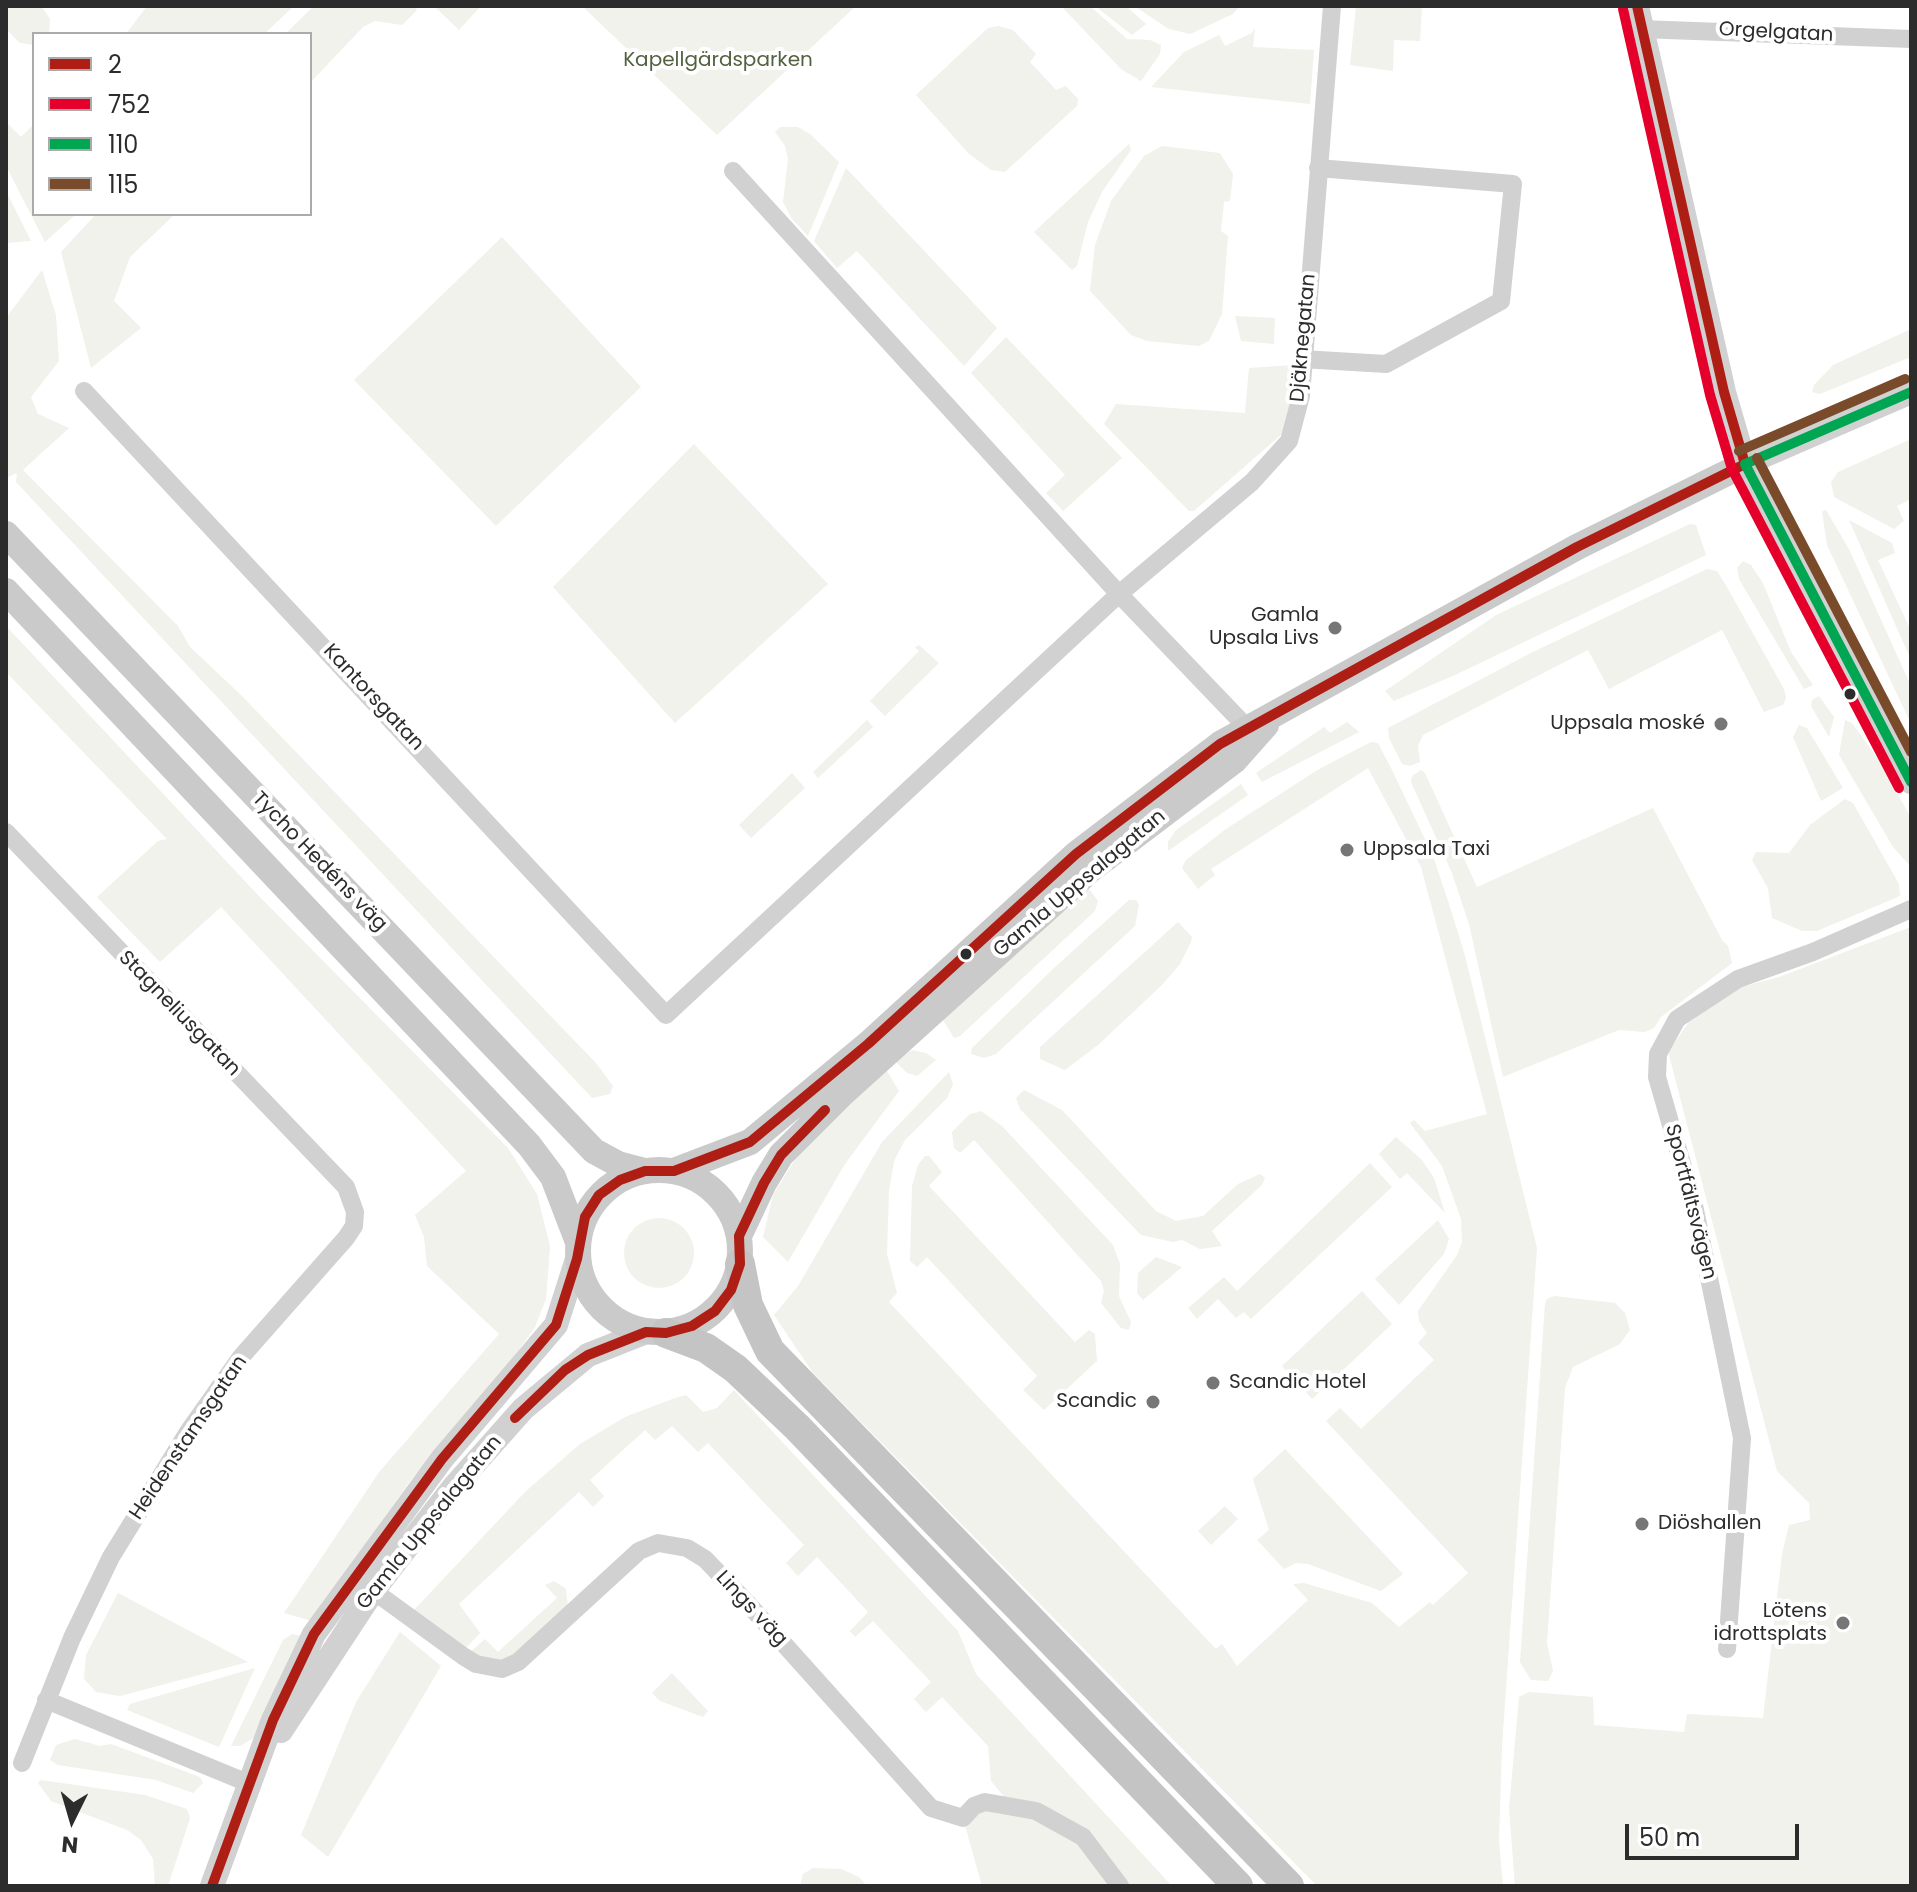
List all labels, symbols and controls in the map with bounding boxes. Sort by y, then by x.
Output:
street label: Orgelgatan [1718,18,1834,48]
legend [32,32,312,216]
text: 2 [108,48,122,81]
park label: Kapellgärdsparken [623,49,813,73]
text: 752 [108,88,150,121]
text: 110 [108,128,138,161]
text: 115 [108,168,138,201]
street label: Djäknegatan [1286,273,1322,403]
place label: Gamla Upsala Livs [1209,604,1319,651]
marker: Gamla Upsala Livs [1326,619,1344,637]
street label: Kantorsgatan [318,640,428,756]
unlabelled marker [1842,686,1858,702]
place label: Uppsala moské [1550,712,1705,736]
marker: Uppsala moské [1712,715,1730,733]
street label: Tycho Hedéns väg [246,787,392,937]
street label: Gamla Uppsalagatan [989,805,1171,963]
place label: Uppsala Taxi [1363,838,1490,862]
marker: Uppsala Taxi [1338,841,1356,859]
street label: Stagneliusgatan [113,946,245,1082]
unlabelled marker [958,946,974,962]
street label: Sportfältsvägen [1659,1122,1721,1282]
street label: Heidenstamsgatan [125,1351,253,1525]
place label: Scandic Hotel [1229,1371,1366,1395]
marker: Scandic Hotel [1204,1374,1222,1392]
place label: Scandic [1056,1390,1137,1414]
marker: Scandic [1144,1393,1162,1411]
street label: Gamla Uppsalagatan [352,1431,508,1615]
place label: Diöshallen [1658,1512,1762,1536]
marker: Diöshallen [1633,1515,1651,1533]
street label: Lings väg [710,1566,792,1652]
place label: Lötens idrottsplats [1714,1600,1827,1647]
marker: Lötens idrottsplats [1834,1614,1852,1632]
north arrow [32,1780,112,1860]
scale bar [1629,1808,1803,1858]
text: 50 m [1639,1821,1700,1854]
text: N [60,1828,79,1861]

